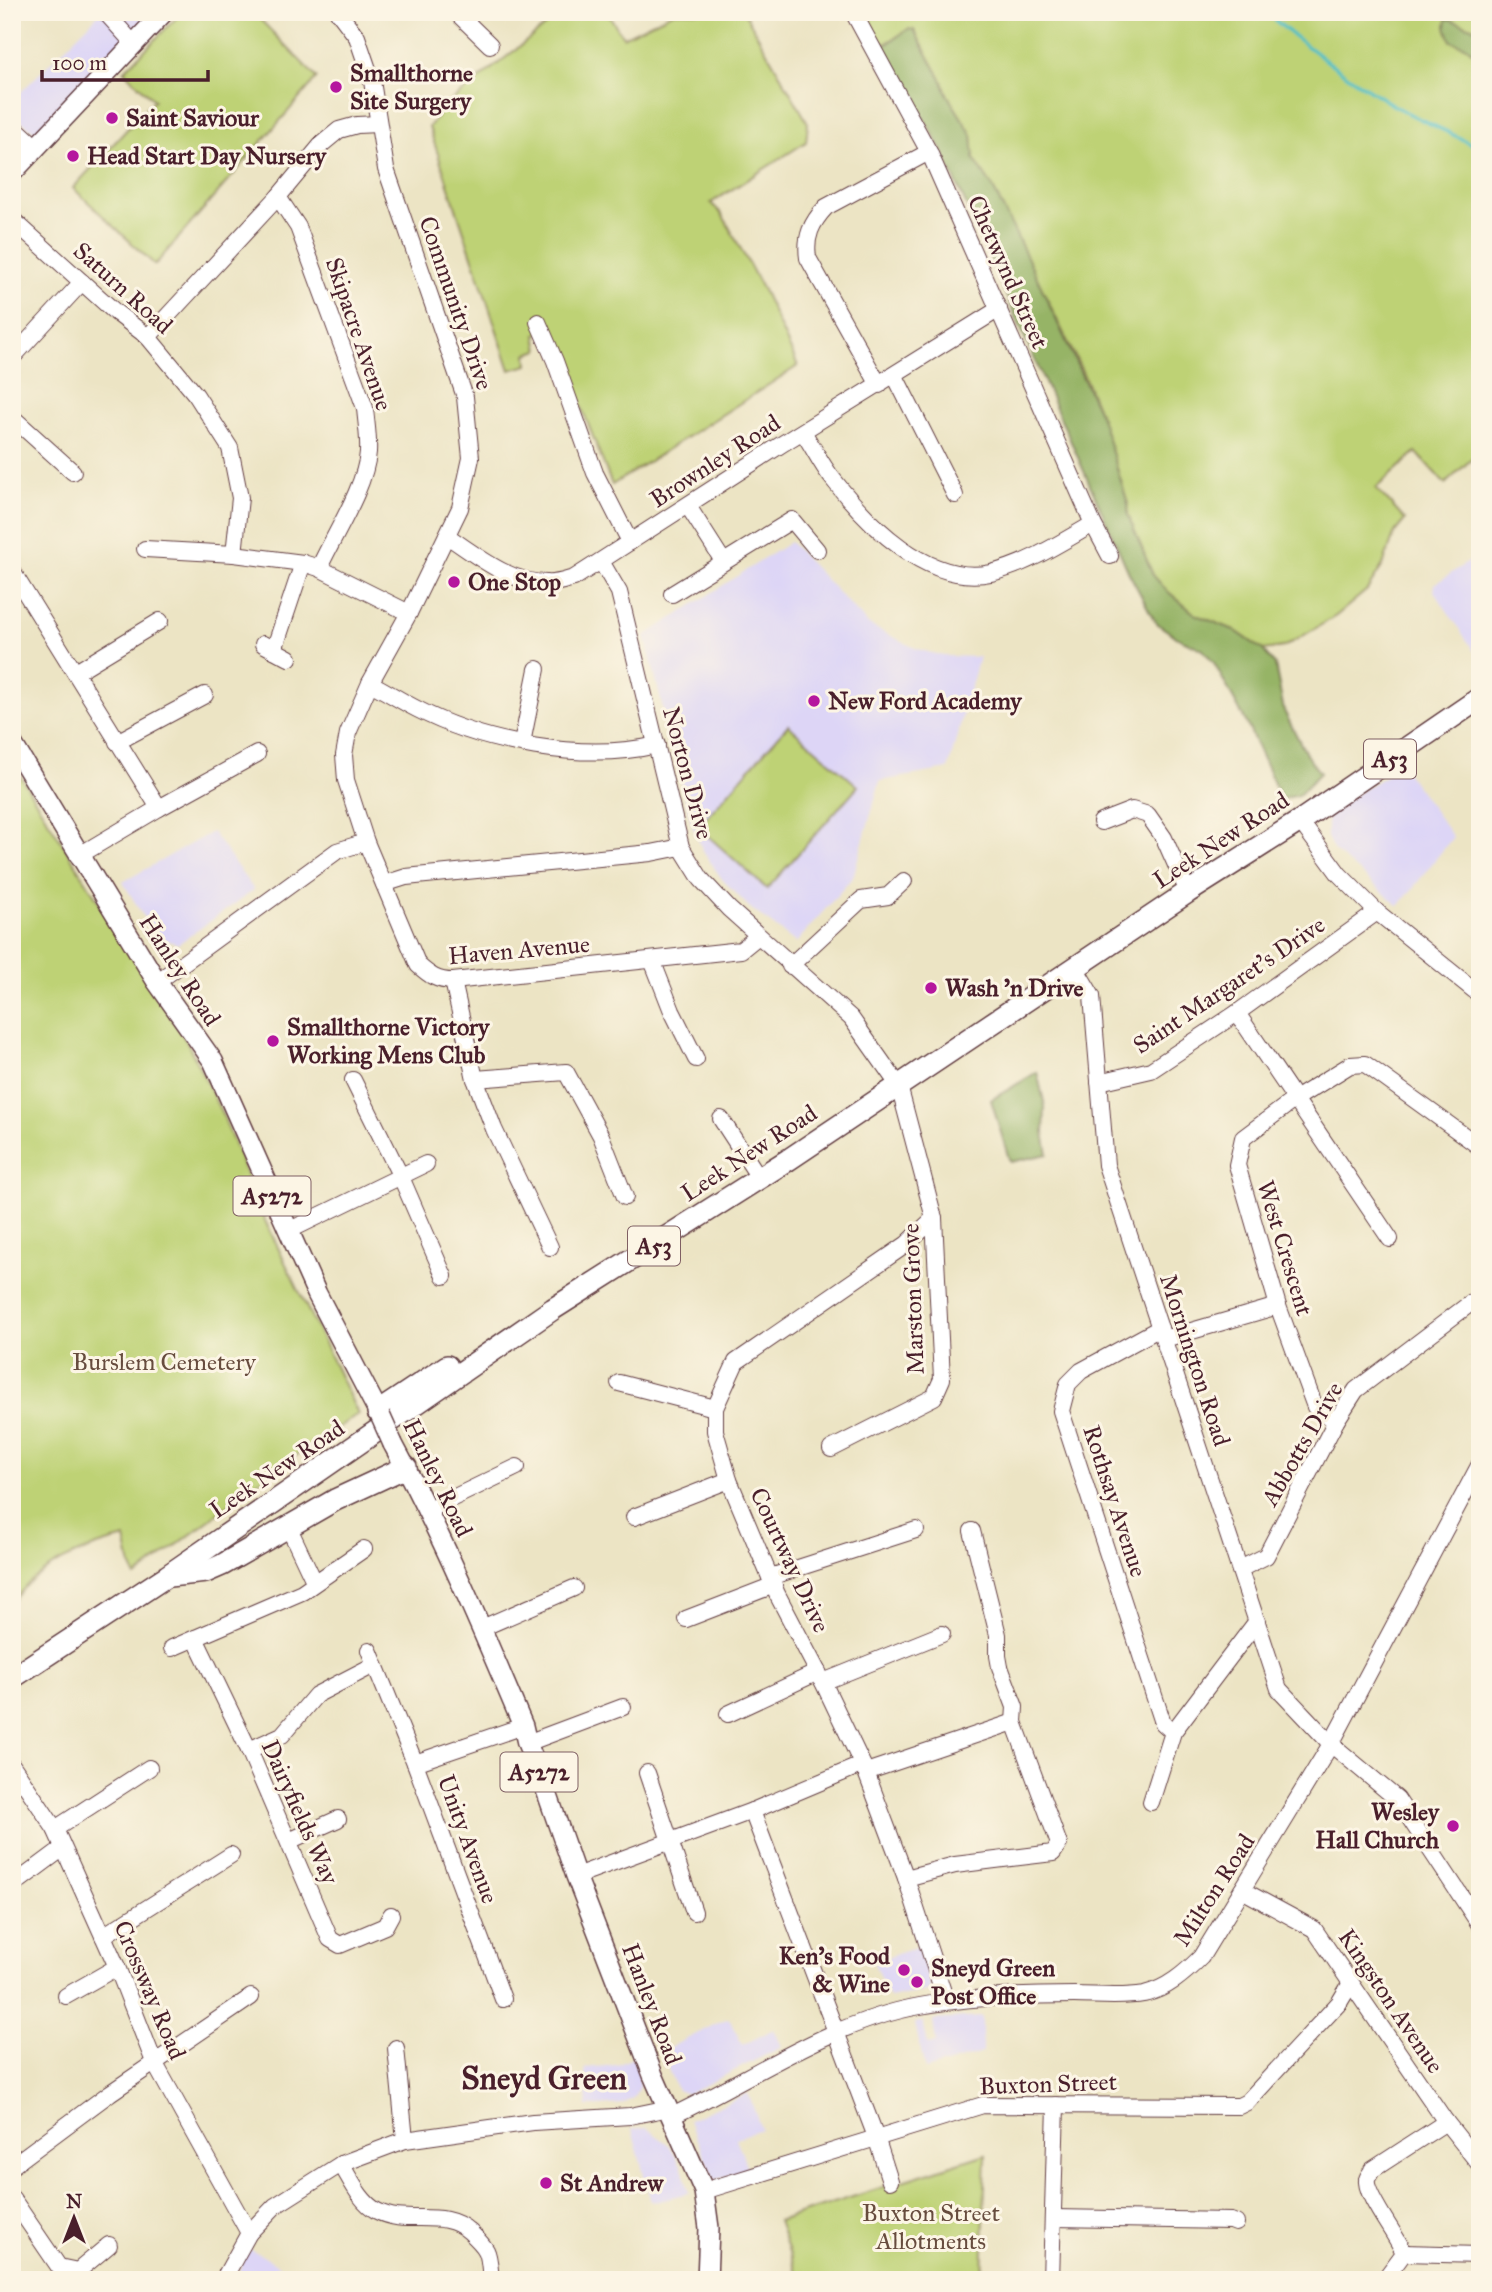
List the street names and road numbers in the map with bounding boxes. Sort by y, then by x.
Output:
street label: Chetwynd Street [961,191,1055,354]
street label: Community Drive [412,212,500,394]
street label: Saturn Road [67,236,179,340]
street label: Skipacre Avenue [319,254,399,414]
street label: Brownley Road [644,408,786,514]
street label: Norton Drive [656,704,720,842]
road number: A53 [1364,740,1416,778]
street label: Leek New Road [1147,785,1295,895]
street label: Hanley Road [133,908,227,1032]
street label: Saint Margaret's Drive [1127,910,1331,1060]
street label: Haven Avenue [447,929,591,971]
street label: Leek New Road [675,1098,823,1208]
road number: A5272 [233,1176,310,1216]
street label: West Crescent [1250,1177,1320,1320]
street label: Marston Grove [895,1223,931,1375]
road number: A53 [628,1226,680,1266]
street label: Mornington Road [1153,1270,1237,1450]
street label: Abbotts Drive [1254,1377,1350,1512]
street label: Leek New Road [204,1413,350,1525]
street label: Hanley Road [397,1414,479,1542]
street label: Rothsay Avenue [1076,1421,1154,1581]
street label: Courtway Drive [743,1483,837,1637]
street label: Dairyfields Way [255,1735,346,1890]
road number: A5272 [500,1752,578,1792]
street label: Unity Avenue [431,1771,505,1907]
street label: Milton Road [1167,1828,1261,1952]
street label: Crossway Road [107,1916,193,2064]
street label: Kingston Avenue [1332,1923,1450,2079]
street label: Hanley Road [615,1939,689,2069]
street label: Buxton Street [979,2067,1118,2101]

